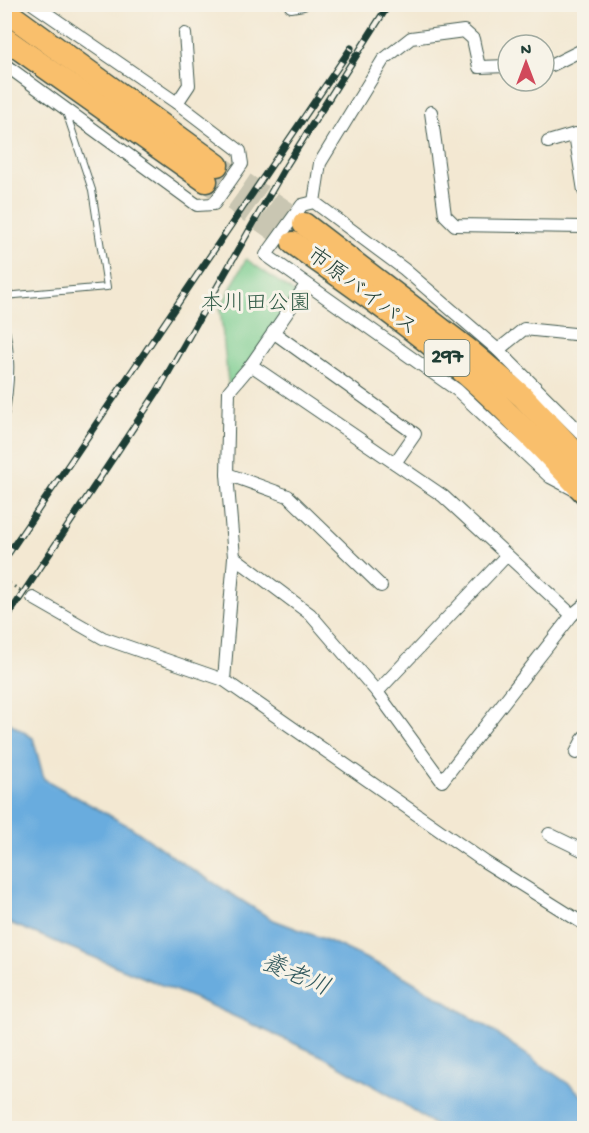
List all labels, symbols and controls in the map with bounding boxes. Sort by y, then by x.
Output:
north arrow [496,33,556,93]
text: N [521,42,532,61]
street label: 市原バイパス [301,242,422,343]
park label: 本川田公園 [201,291,311,318]
road number: 297 [424,340,470,376]
water label: 養老川 [256,949,334,1004]

